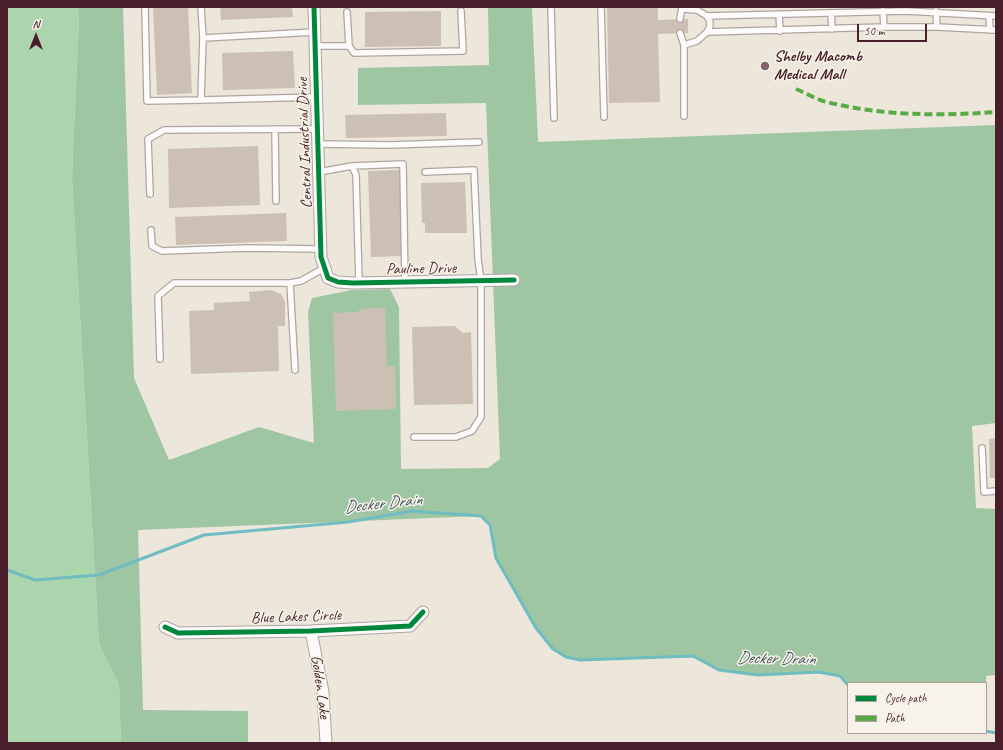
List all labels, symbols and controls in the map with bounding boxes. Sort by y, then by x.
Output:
north arrow [16,16,56,56]
scale bar [859,16,929,42]
text: N [33,17,39,31]
text: 50 m [864,23,884,39]
place label: Shelby Macomb Medical Mall [774,47,862,85]
marker: Shelby Macomb Medical Mall [759,60,771,72]
street label: Central Industrial Drive [293,77,317,209]
street label: Pauline Drive [386,259,456,279]
water label: Decker Drain [343,490,423,518]
street label: Blue Lakes Circle [251,606,341,628]
water label: Decker Drain [737,648,815,670]
street label: Golden Lake [306,654,334,720]
legend [847,682,987,734]
text: Cycle path [885,690,927,706]
text: Path [885,710,905,726]

